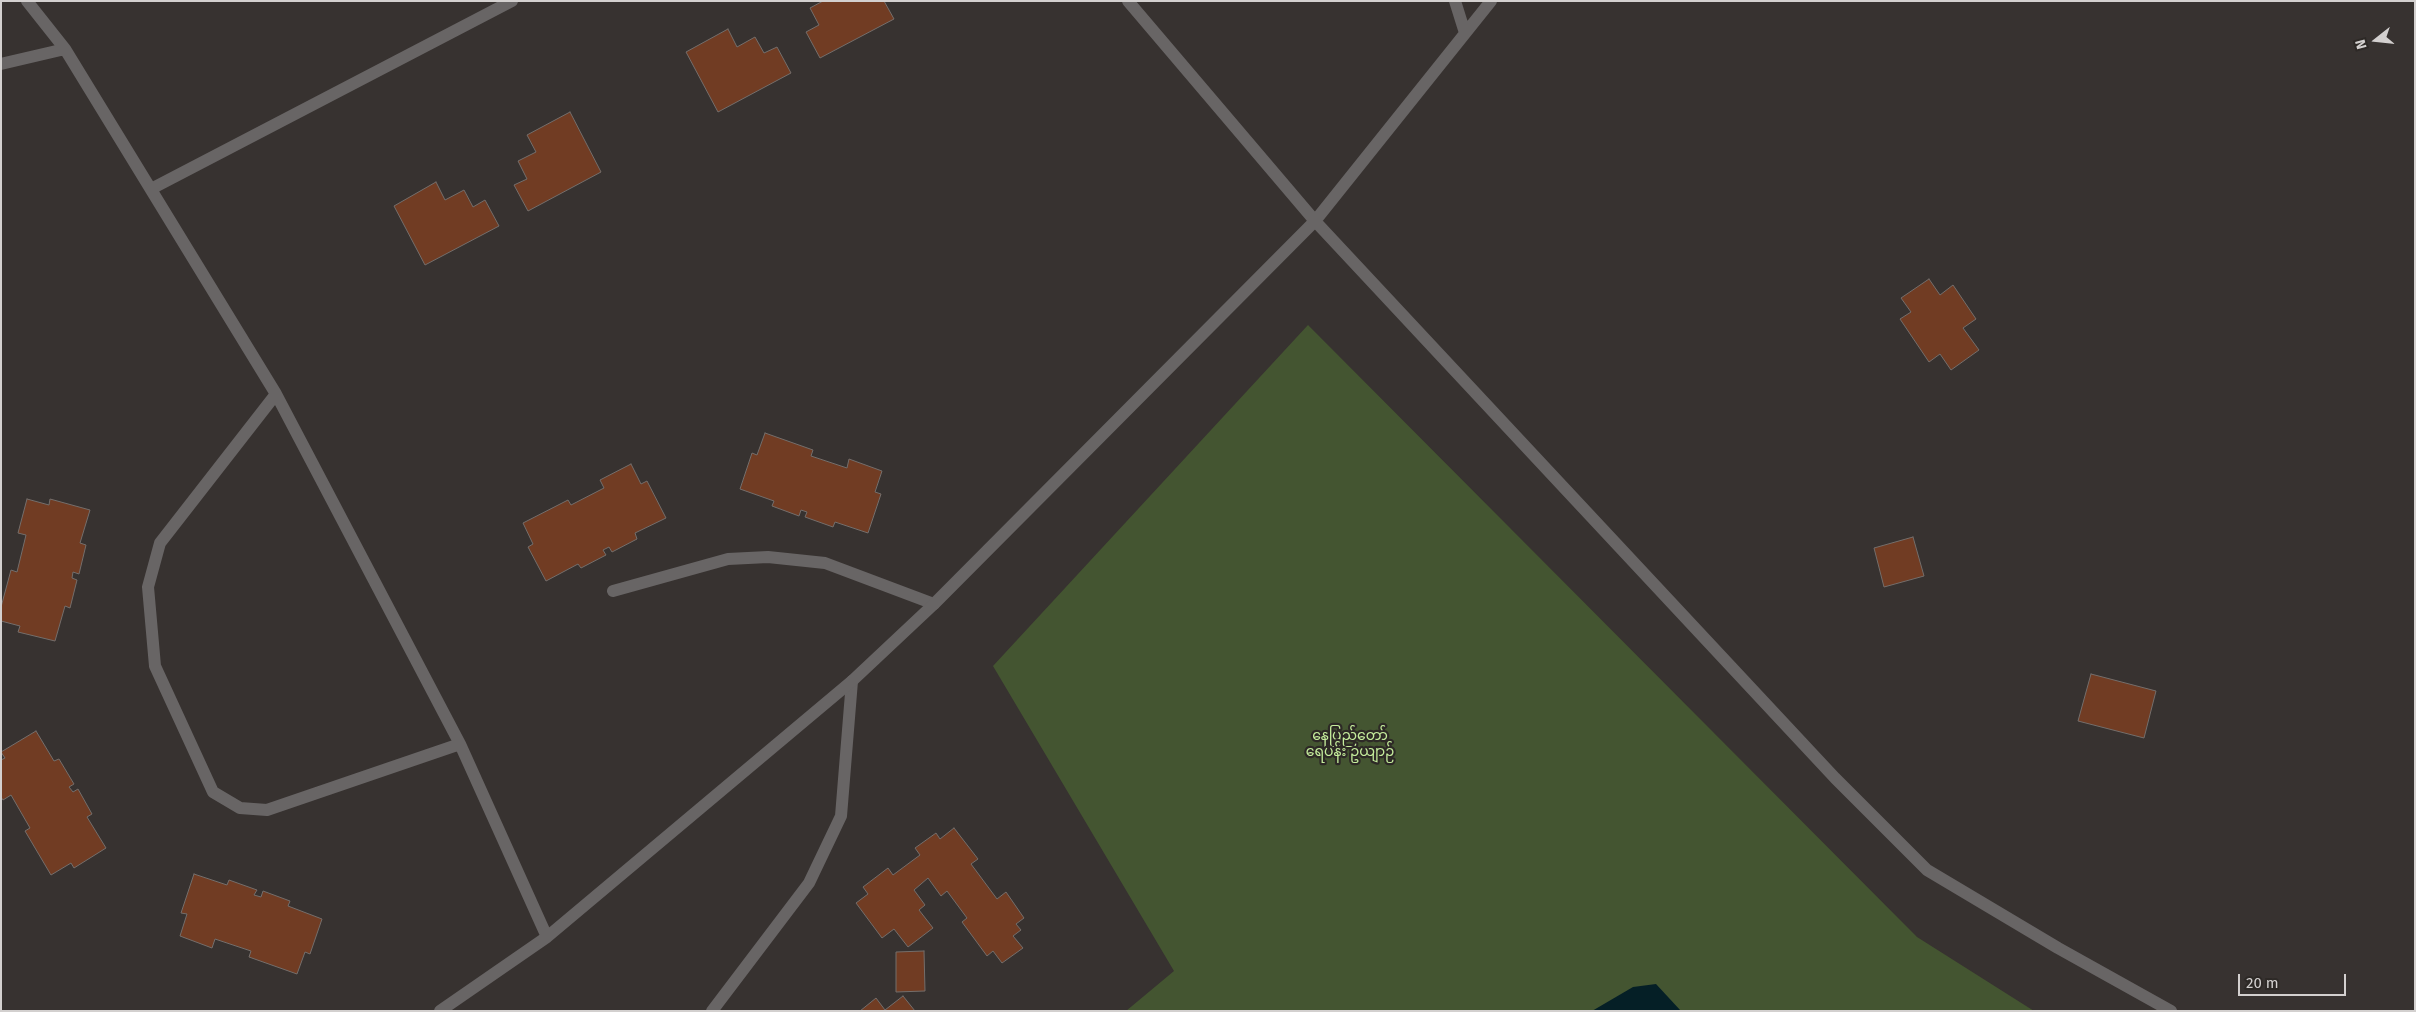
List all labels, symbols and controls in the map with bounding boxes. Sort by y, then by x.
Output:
north arrow [2351,15,2401,65]
text: N [2352,37,2371,51]
park label: နေပြည်တော် ရေပန်း ဥယျာဉ် [1306,728,1394,760]
scale bar [2241,964,2348,996]
text: 20 m [2246,974,2279,992]

